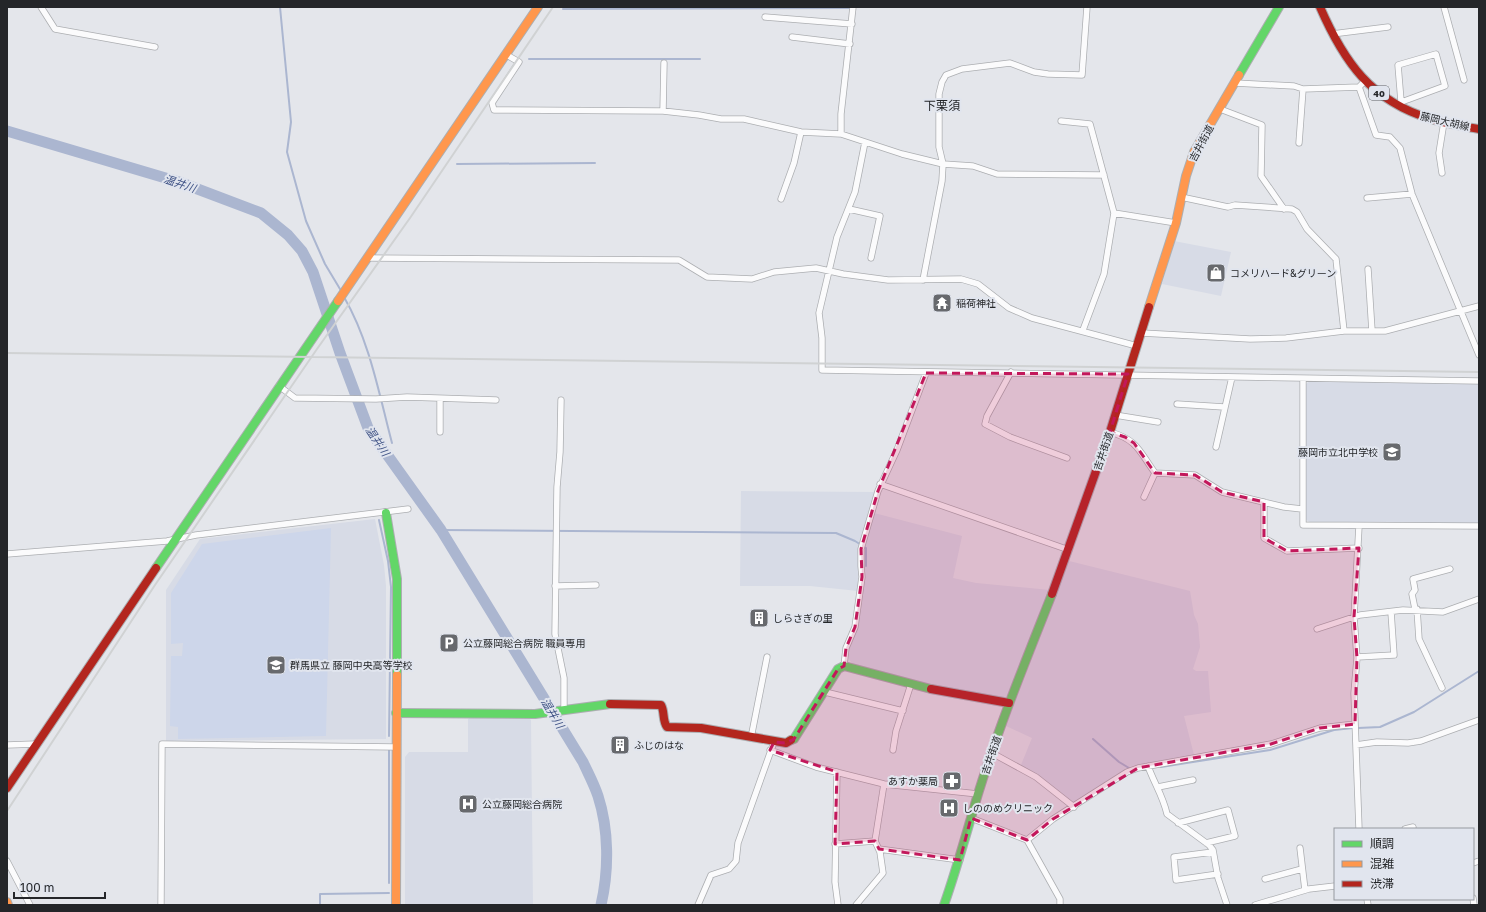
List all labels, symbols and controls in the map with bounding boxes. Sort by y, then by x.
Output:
road number: 40 [1369,86,1389,100]
district label: 下栗須 [924,98,960,113]
street label: 藤岡大胡線 [1419,110,1471,132]
street label: 吉井街道 [1186,123,1216,163]
water label: 温井川 [162,171,199,195]
shop icon: コメリハード&グリーン [1205,262,1227,284]
place label: コメリハード&グリーン [1230,267,1336,279]
temple icon: 稲荷神社 [931,292,953,314]
place label: 稲荷神社 [956,297,996,309]
water label: 温井川 [363,424,393,459]
street label: 吉井街道 [1091,430,1115,472]
school or university icon: 藤岡市立北中学校 [1381,441,1403,463]
place label: 藤岡市立北中学校 [1298,446,1378,458]
building icon: しらさぎの里 [748,607,770,629]
place label: しらさぎの里 [773,612,833,624]
parking icon: 公立藤岡総合病院 職員専用 [438,632,460,654]
place label: 公立藤岡総合病院 職員専用 [463,637,586,649]
school or university icon: 群馬県立 藤岡中央高等学校 [265,654,287,676]
place label: 群馬県立 藤岡中央高等学校 [290,659,413,671]
water label: 温井川 [539,696,568,731]
building icon: ふじのはな [609,734,631,756]
street label: 吉井街道 [979,734,1003,776]
place label: ふじのはな [634,739,684,751]
pharmacy icon: あすか薬局 [941,770,963,792]
place label: あすか薬局 [888,775,938,787]
hospital icon: 公立藤岡総合病院 [457,793,479,815]
hospital icon: しののめクリニック [938,797,960,819]
place label: 公立藤岡総合病院 [482,798,562,810]
place label: しののめクリニック [963,802,1053,814]
legend [1334,828,1474,900]
text: 順調 [1370,836,1394,851]
text: 混雑 [1370,856,1394,871]
scale bar [14,874,105,900]
text: 渋滞 [1370,876,1394,891]
text: 100 m [20,880,54,895]

